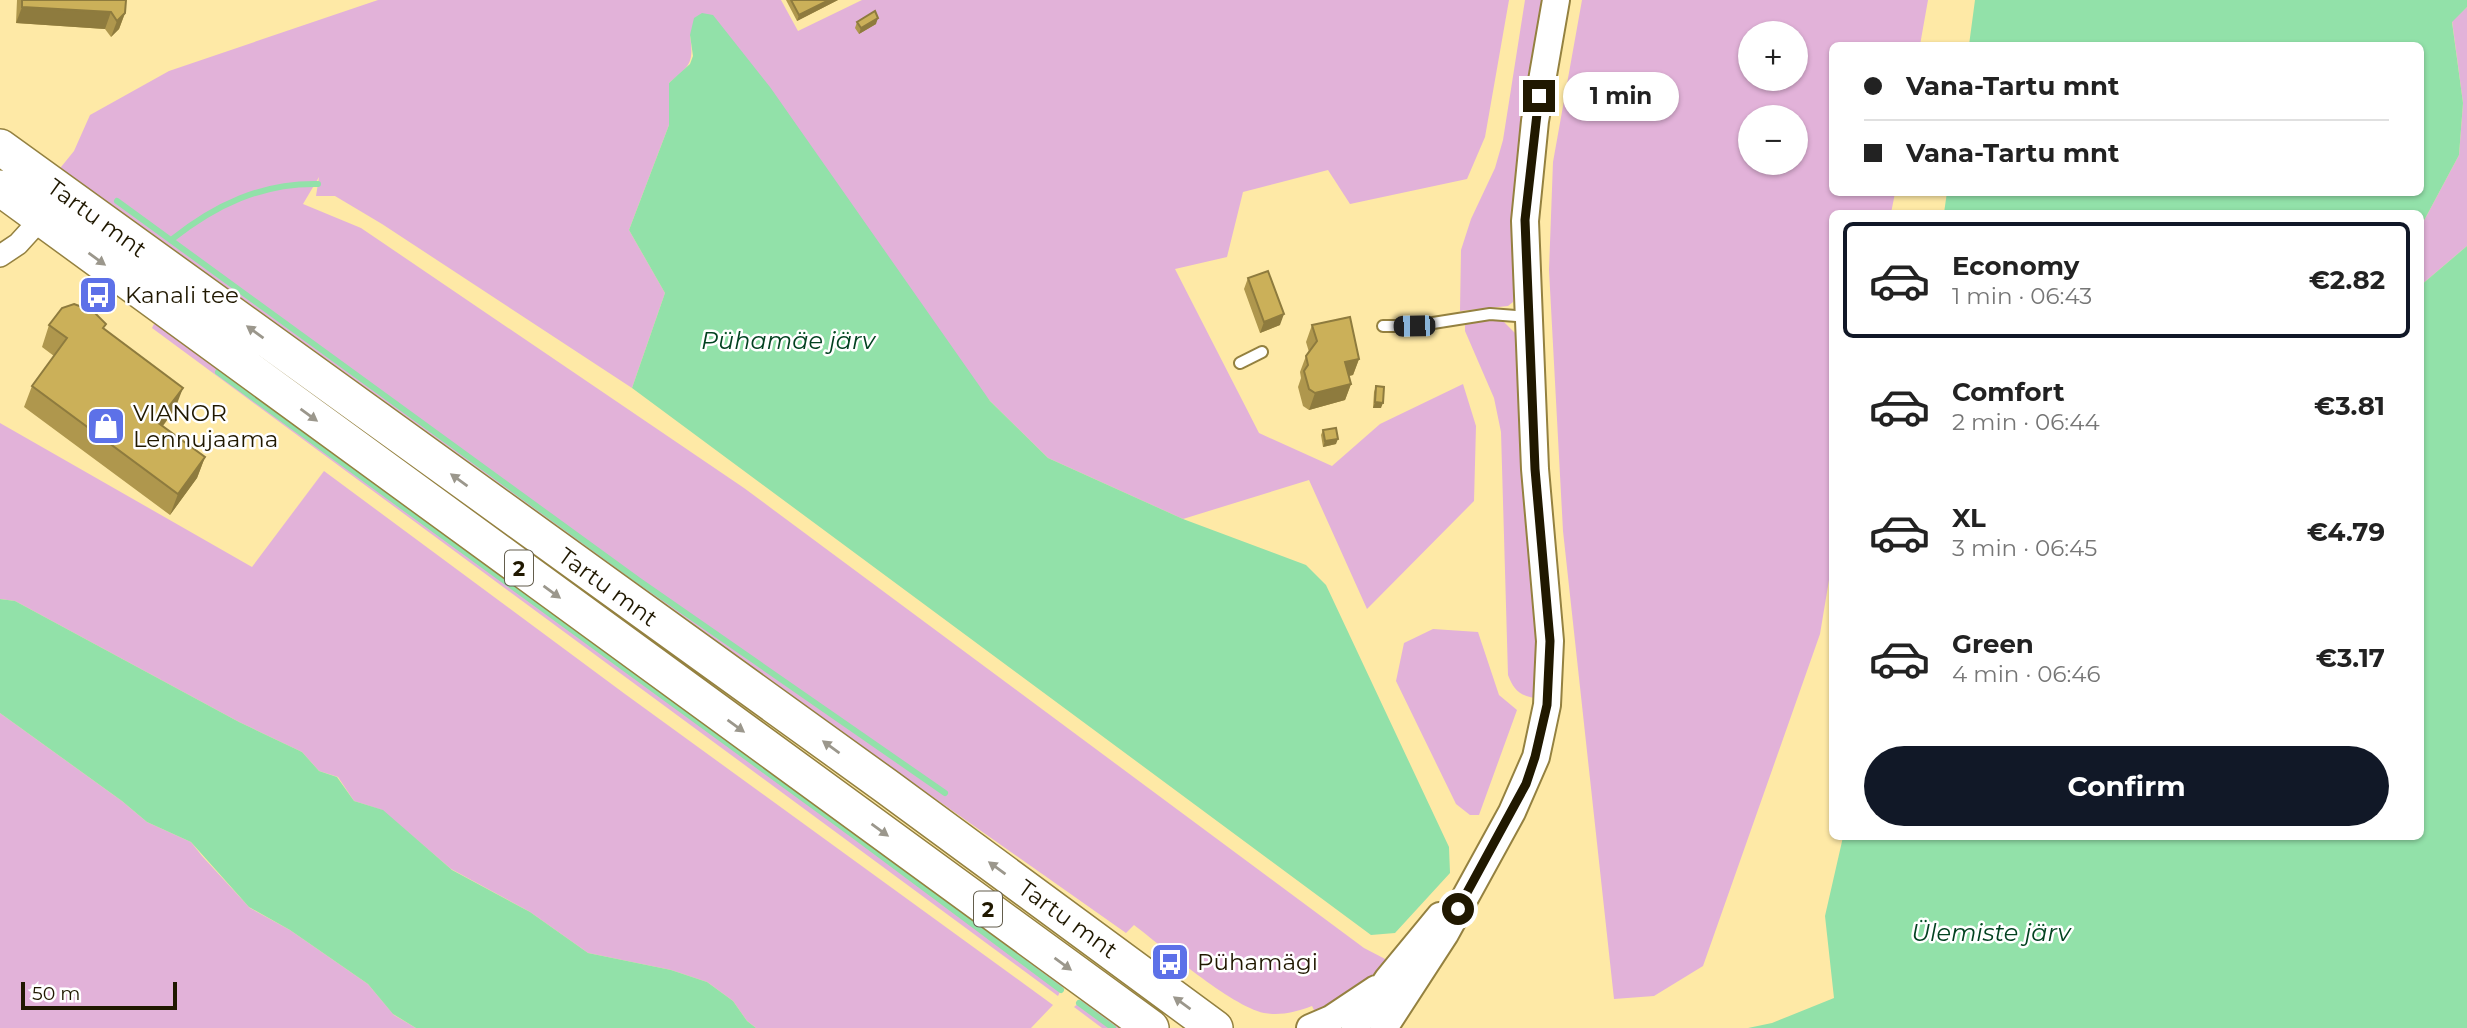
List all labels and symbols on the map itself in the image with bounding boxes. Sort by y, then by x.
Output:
callout: 1 min [1564,72,1679,120]
route end [1523,80,1555,112]
street label: Tartu mnt [42,173,152,263]
one-way arrow [88,252,106,266]
bus stop icon: Kanali tee [77,274,119,316]
place label: Kanali tee [125,281,239,309]
car [1393,315,1436,337]
one-way arrow [246,325,264,339]
water label: Pühamäe järv [701,326,877,355]
place label: VIANOR Lennujaama [133,399,278,453]
shop icon: VIANOR Lennujaama [85,405,127,447]
one-way arrow [300,407,318,421]
one-way arrow [450,473,468,487]
street label: Tartu mnt [553,542,663,632]
road number: 2 [505,550,533,586]
one-way arrow [543,585,562,599]
one-way arrow [727,719,745,733]
one-way arrow [822,740,840,754]
one-way arrow [870,823,889,837]
one-way arrow [988,861,1006,875]
street label: Tartu mnt [1013,874,1123,964]
road number: 2 [974,892,1002,926]
route start [1442,893,1474,925]
water label: Ülemiste järv [1912,918,2072,947]
bus stop icon: Pühamägi [1149,941,1191,983]
place label: Pühamägi [1197,948,1318,976]
one-way arrow [1054,957,1073,971]
scale bar [21,979,177,1011]
one-way arrow [1173,997,1191,1011]

